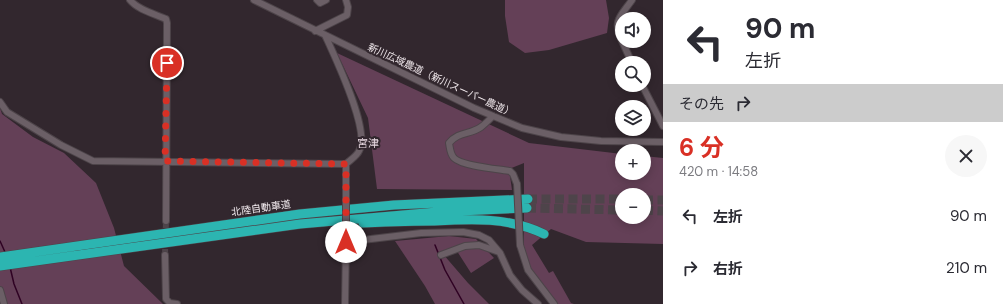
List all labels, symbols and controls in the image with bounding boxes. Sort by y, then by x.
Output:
text: 90 m [745,10,815,47]
map controls [615,12,651,224]
button: sound [615,12,651,48]
icon: left [679,16,731,68]
street label: 新川広域農道（新川スーパー農道） [366,40,516,120]
pin [150,46,184,80]
text: 左折 [745,49,781,73]
icon: arrive [156,52,178,74]
button: search [615,56,651,92]
icon: right [732,92,754,114]
text: その先 [679,94,724,114]
button: layers [615,100,651,136]
text: 6 分 [679,132,724,163]
button: close [945,135,987,177]
district label: 宮津 [357,136,379,150]
button: + [615,144,651,180]
text: 420 m · 14:58 [679,163,758,180]
button: − [615,188,651,224]
street label: 北陸自動車道 [230,197,292,219]
icon: left [679,205,701,227]
text: 90 m [950,206,987,226]
text: 左折 [713,207,743,227]
position arrow [325,221,367,263]
icon: right [679,257,701,279]
text: 210 m [946,258,987,278]
text: 右折 [713,259,743,279]

